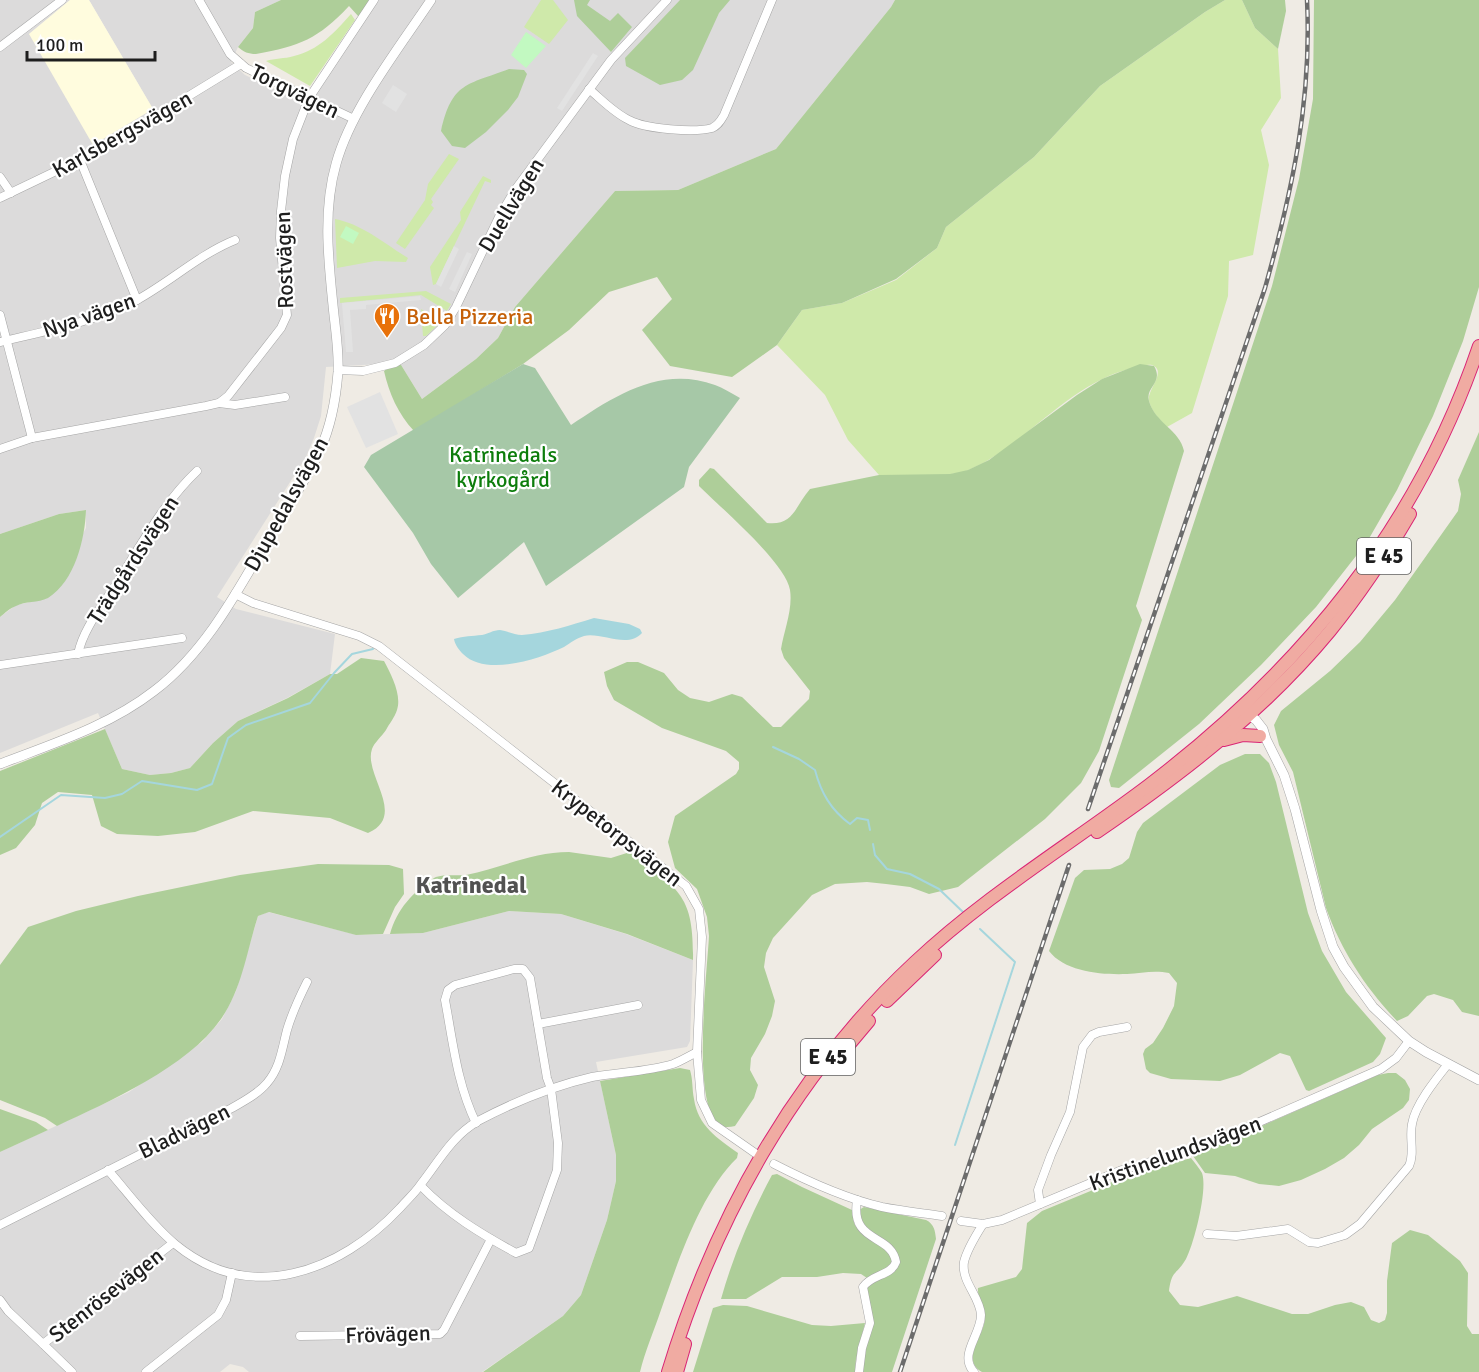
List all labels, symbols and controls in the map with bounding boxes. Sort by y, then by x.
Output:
scale bar [27,24,154,62]
text: 100 m [36,34,83,56]
street label: Torgvägen [246,58,344,124]
street label: Karlsbergsvägen [47,84,197,184]
street label: Duellvägen [472,153,550,257]
street label: Rostvägen [269,211,299,309]
street label: Nya vägen [39,287,139,343]
restaurant icon: Bella Pizzeria [372,301,402,339]
place label: Bella Pizzeria [406,303,533,330]
street label: Djupedalsvägen [238,432,334,576]
park label: Katrinedals kyrkogård [449,441,557,493]
street label: Trädgårdsvägen [81,491,185,629]
road number: E 45 [1357,538,1411,574]
street label: Krypetorpsvägen [546,774,688,892]
district label: Katrinedal [416,870,527,900]
road number: E 45 [801,1039,855,1075]
street label: Bladvägen [134,1097,234,1165]
street label: Kristinelundsvägen [1085,1109,1265,1197]
street label: Stenrösevägen [43,1242,169,1348]
street label: Frövägen [345,1319,431,1349]

